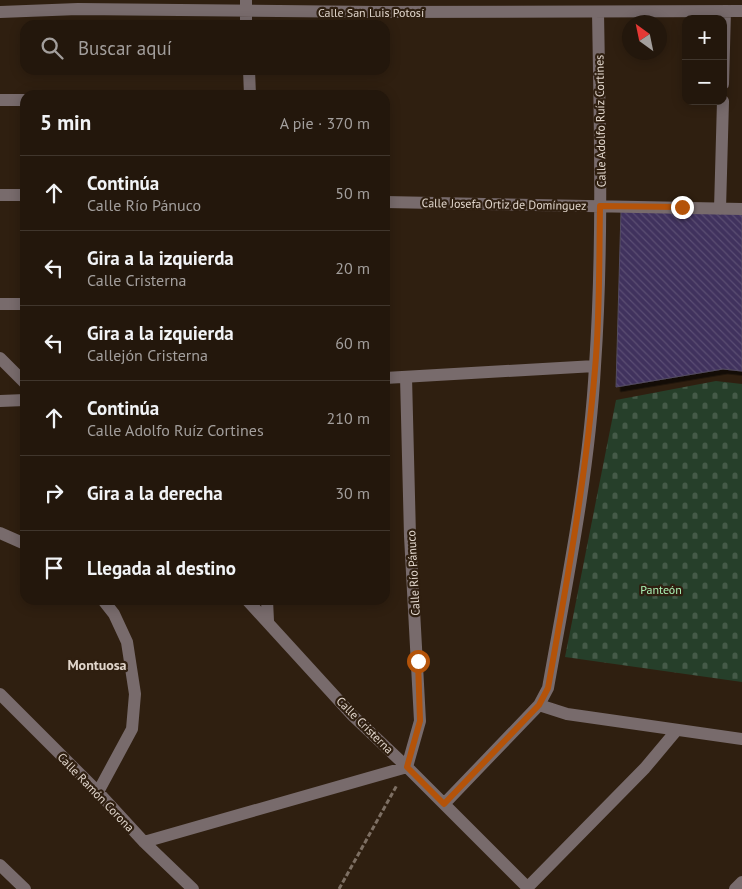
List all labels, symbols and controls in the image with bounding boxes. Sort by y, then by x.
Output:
street label: Calle San Luis Potosí [318,5,424,20]
north arrow [622,15,667,60]
map controls [682,15,727,105]
button: + [682,15,727,60]
search box [20,20,390,75]
icon: search [38,34,66,62]
text: Buscar aquí [78,36,172,60]
street label: Calle Adolfo Ruíz Cortines [591,55,609,187]
button: − [682,60,727,105]
text: 5 min [40,109,91,136]
text: A pie · 370 m [280,113,370,133]
text: Continúa [87,171,159,195]
icon: ahead [40,179,68,207]
text: 50 m [335,183,370,203]
text: Calle Río Pánuco [87,195,201,215]
street label: Calle Josefa Ortiz de Domínguez [421,195,587,213]
route end [671,196,694,219]
text: Gira a la izquierda [87,246,234,270]
icon: left [40,254,68,282]
text: 20 m [335,258,370,278]
text: Calle Cristerna [87,270,186,290]
text: Gira a la izquierda [87,321,234,345]
icon: left [40,329,68,357]
text: 60 m [335,333,370,353]
text: Callejón Cristerna [87,345,208,365]
text: Continúa [87,396,159,420]
icon: ahead [40,404,68,432]
text: 210 m [327,408,370,428]
text: Calle Adolfo Ruíz Cortines [87,420,264,440]
icon: right [40,479,68,507]
text: Gira a la derecha [87,481,223,505]
text: 30 m [335,483,370,503]
street label: Calle Río Pánuco [403,530,423,616]
icon: arrive [40,554,68,582]
text: Llegada al destino [87,556,236,580]
park label: Panteón [640,582,682,597]
route start [407,650,430,673]
district label: Montuosa [67,656,127,674]
street label: Calle Cristerna [333,693,397,757]
street label: Calle Ramón Corona [55,749,137,835]

